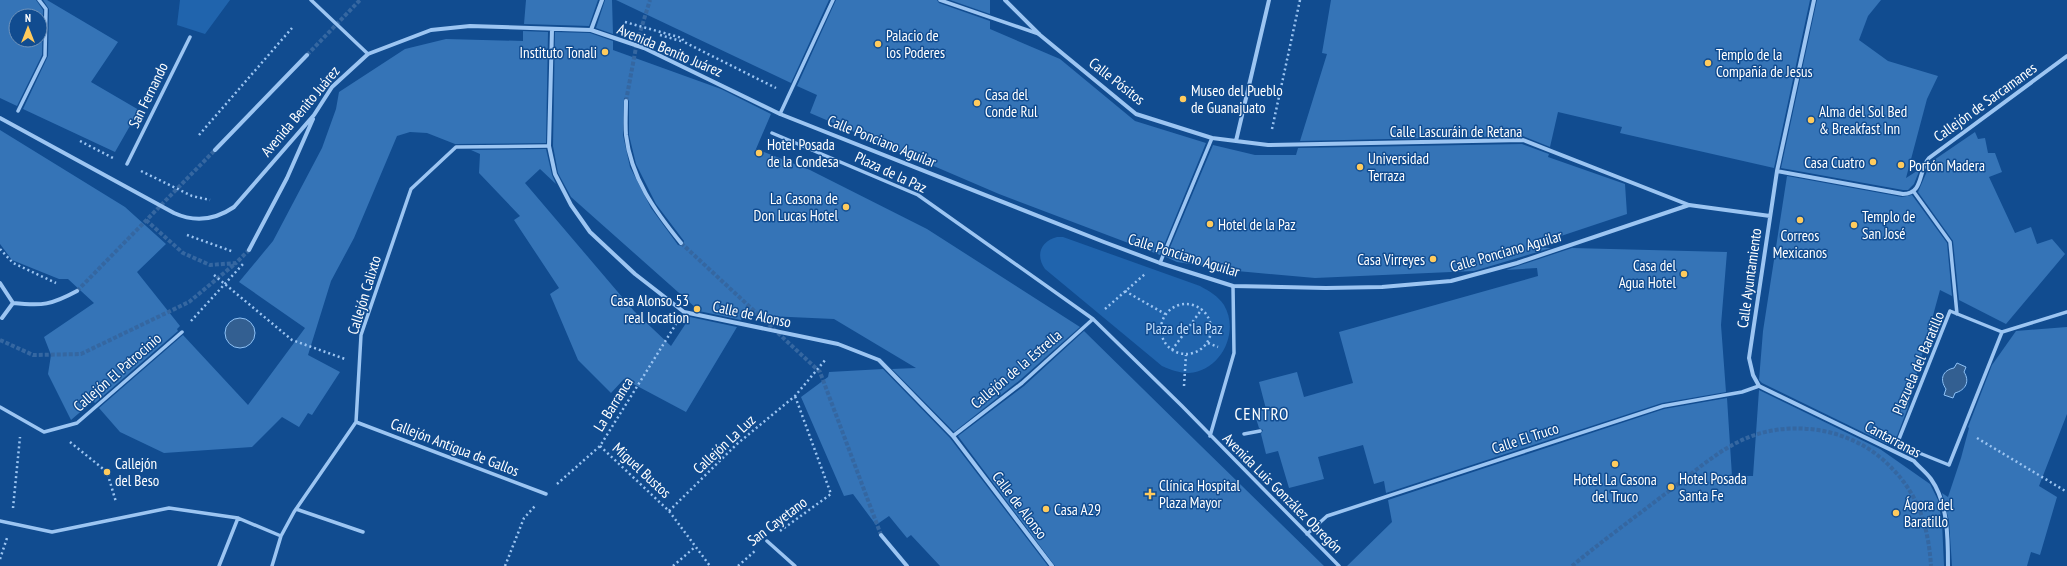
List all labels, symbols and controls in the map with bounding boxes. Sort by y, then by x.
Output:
north arrow [8,8,48,48]
text: N [25,11,31,25]
street label: Avenida Benito Juárez [614,19,726,81]
place label: Palacio de los Poderes [886,26,945,62]
marker: Palacio de los Poderes [873,39,883,49]
place label: Instituto Tonali [520,43,597,62]
place label: Templo de la Compañía de Jesus [1716,45,1813,81]
marker: Instituto Tonali [600,47,610,57]
street label: Calle Pósitos [1085,53,1149,109]
marker: Templo de la Compañía de Jesus [1703,58,1713,68]
street label: Callejón de Sarcamanes [1930,58,2040,146]
street label: San Fernando [124,59,172,131]
street label: Avenida Benito Juárez [257,62,343,160]
place label: Museo del Pueblo de Guanajuato [1191,81,1283,117]
place label: Casa del Conde Rul [985,85,1038,121]
marker: Museo del Pueblo de Guanajuato [1178,94,1188,104]
marker: Casa del Conde Rul [972,98,982,108]
place label: Alma del Sol Bed & Breakfast Inn [1819,102,1907,138]
street label: Calle Ponciano Aguilar [825,111,940,172]
marker: Alma del Sol Bed & Breakfast Inn [1806,115,1816,125]
street label: Calle Lascuráin de Retana [1390,122,1522,141]
place label: Hotel Posada de la Condesa [767,135,839,171]
street label: Plaza de la Paz [852,147,930,197]
marker: Hotel Posada de la Condesa [754,148,764,158]
place label: Universidad Terraza [1368,149,1429,185]
place label: Casa Cuatro [1804,153,1865,172]
place label: Portón Madera [1909,156,1985,175]
marker: Casa Cuatro [1868,157,1878,167]
marker: Portón Madera [1896,160,1906,170]
marker: Universidad Terraza [1355,162,1365,172]
place label: La Casona de Don Lucas Hotel [754,189,839,225]
marker: La Casona de Don Lucas Hotel [841,202,851,212]
place label: Templo de San José [1862,207,1916,243]
place label: Hotel de la Paz [1218,215,1296,234]
marker: Correos Mexicanos [1795,215,1805,225]
marker: Hotel de la Paz [1205,219,1215,229]
marker: Templo de San José [1849,220,1859,230]
street label: Calle Ponciano Aguilar [1448,226,1565,276]
place label: Correos Mexicanos [1773,226,1827,262]
street label: Calle Ayuntamiento [1733,227,1765,329]
street label: Calle Ponciano Aguilar [1126,229,1243,281]
place label: Casa Virreyes [1357,250,1425,269]
street label: Callejón Calixto [343,253,385,337]
marker: Casa Virreyes [1428,254,1438,264]
place label: Casa del Agua Hotel [1619,256,1676,292]
marker: Casa del Agua Hotel [1679,269,1689,279]
place label: Casa Alonso 53 real location [611,291,689,327]
street label: Calle de Alonso [711,296,793,332]
marker: Casa Alonso 53 real location [692,304,702,314]
street label: Plazuela del Baratillo [1888,308,1948,418]
park label: Plaza de la Paz [1145,319,1223,338]
street label: Callejón de la Estrella [967,325,1065,413]
street label: Callejón El Patrocinio [69,329,165,415]
street label: La Barranca [589,373,637,435]
district label: CENTRO [1235,403,1289,425]
street label: Callejón La Luz [689,410,759,478]
street label: Callejón Antigua de Gallos [388,414,522,480]
street label: Cantarranas [1861,416,1925,462]
street label: Calle El Truco [1489,418,1561,458]
street label: Avenida Luis González Obregón [1219,429,1347,557]
street label: Miguel Bustos [609,438,675,502]
place label: Callejón del Beso [115,454,159,490]
marker: Hotel La Casona del Truco [1610,459,1620,469]
marker: Callejón del Beso [102,467,112,477]
street label: Calle de Alonso [988,467,1052,543]
place label: Hotel Posada Santa Fe [1679,469,1747,505]
place label: Hotel La Casona del Truco [1573,470,1657,506]
place label: Clínica Hospital Plaza Mayor [1159,476,1240,512]
marker: Hotel Posada Santa Fe [1666,482,1676,492]
marker: Clínica Hospital Plaza Mayor [1144,488,1156,500]
street label: San Cayetano [743,492,811,550]
place label: Ágora del Baratillo [1904,495,1954,531]
place label: Casa A29 [1054,500,1101,519]
marker: Casa A29 [1041,504,1051,514]
marker: Ágora del Baratillo [1891,508,1901,518]

